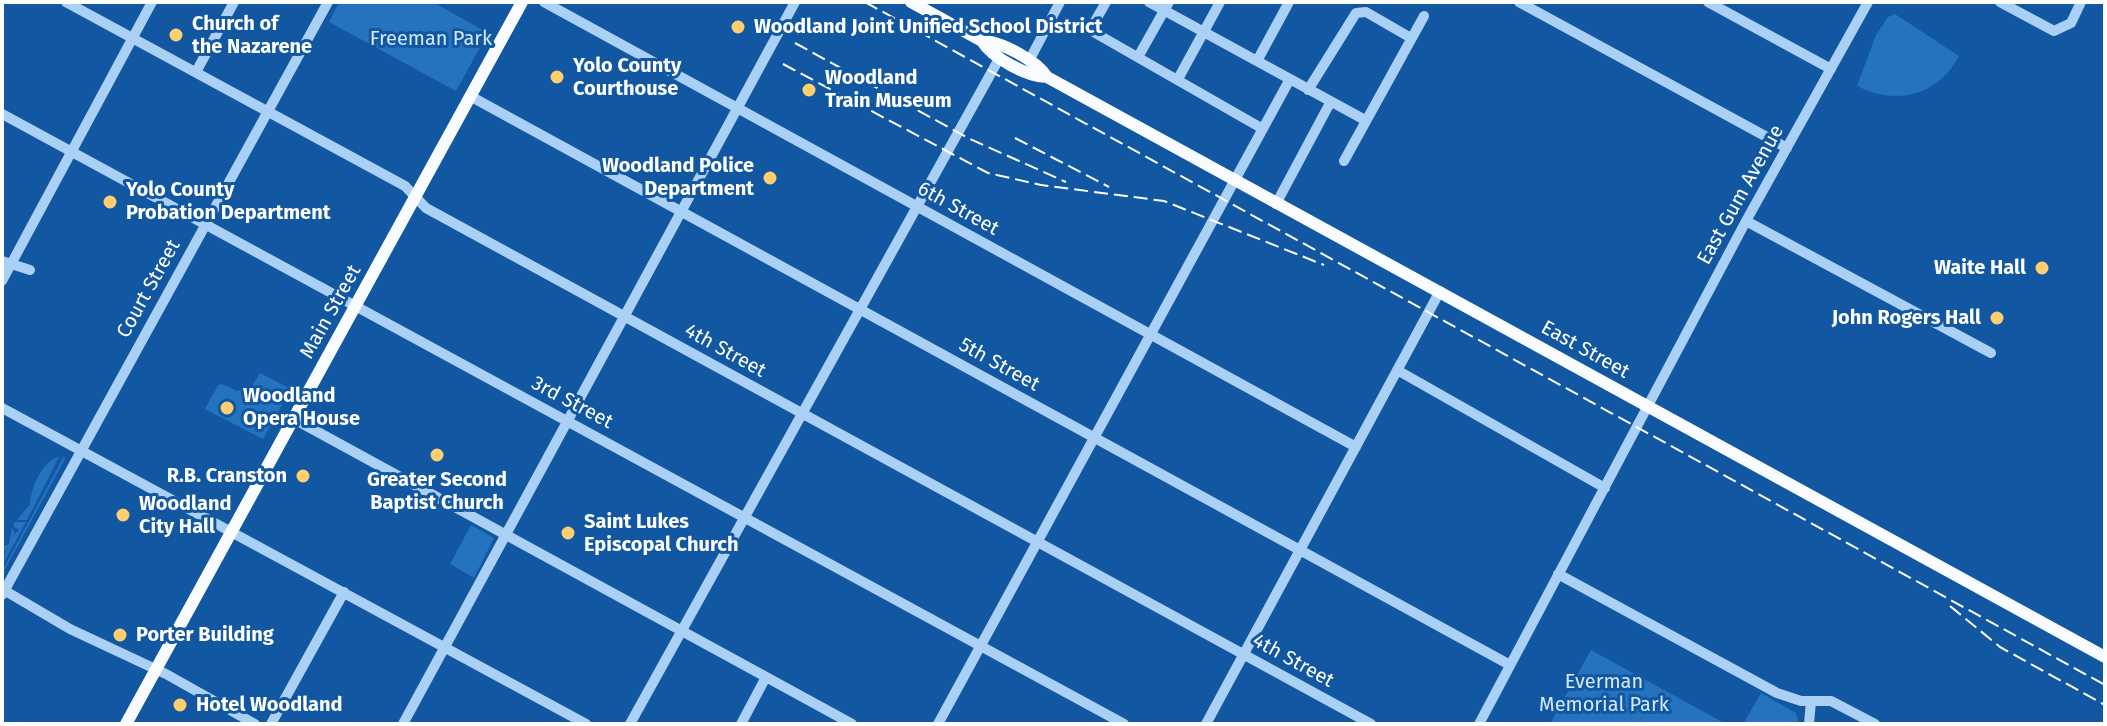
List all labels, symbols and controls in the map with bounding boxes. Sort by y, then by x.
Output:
place label: Church of the Nazarene [192,12,312,59]
place label: Woodland Joint Unified School District [754,15,1102,39]
marker: Woodland Joint Unified School District [729,18,747,36]
marker: Church of the Nazarene [167,26,185,44]
park label: Freeman Park [370,27,492,51]
place label: Yolo County Courthouse [573,54,681,101]
place label: Woodland Train Museum [825,66,952,113]
marker: Yolo County Courthouse [548,68,566,86]
marker: Woodland Train Museum [800,81,818,99]
street label: East Gum Avenue [1693,121,1789,269]
place label: Woodland Police Department [602,154,754,201]
marker: Woodland Police Department [761,169,779,187]
street label: 6th Street [913,177,1003,241]
place label: Yolo County Probation Department [126,178,330,225]
marker: Yolo County Probation Department [101,193,119,211]
street label: Court Street [112,236,186,342]
place label: Waite Hall [1934,256,2026,280]
marker: Waite Hall [2033,259,2051,277]
street label: Main Street [295,261,367,363]
place label: John Rogers Hall [1832,306,1981,330]
marker: John Rogers Hall [1988,309,2006,327]
street label: East Street [1537,316,1633,384]
street label: 4th Street [680,319,770,383]
street label: 5th Street [955,333,1043,397]
street label: 3rd Street [527,372,617,434]
place label: Woodland Opera House [243,384,360,431]
marker: Woodland Opera House [218,399,236,417]
marker: Greater Second Baptist Church [428,446,446,464]
place label: R.B. Cranston [167,464,287,488]
marker: R.B. Cranston [294,467,312,485]
place label: Greater Second Baptist Church [367,468,507,515]
place label: Woodland City Hall [139,492,231,539]
marker: Woodland City Hall [114,506,132,524]
place label: Saint Lukes Episcopal Church [584,510,738,557]
marker: Saint Lukes Episcopal Church [559,524,577,542]
place label: Porter Building [136,623,274,647]
marker: Porter Building [111,626,129,644]
street label: 4th Street [1248,629,1338,693]
park label: Everman Memorial Park [1539,670,1669,717]
place label: Hotel Woodland [196,693,343,717]
marker: Hotel Woodland [171,696,189,714]

